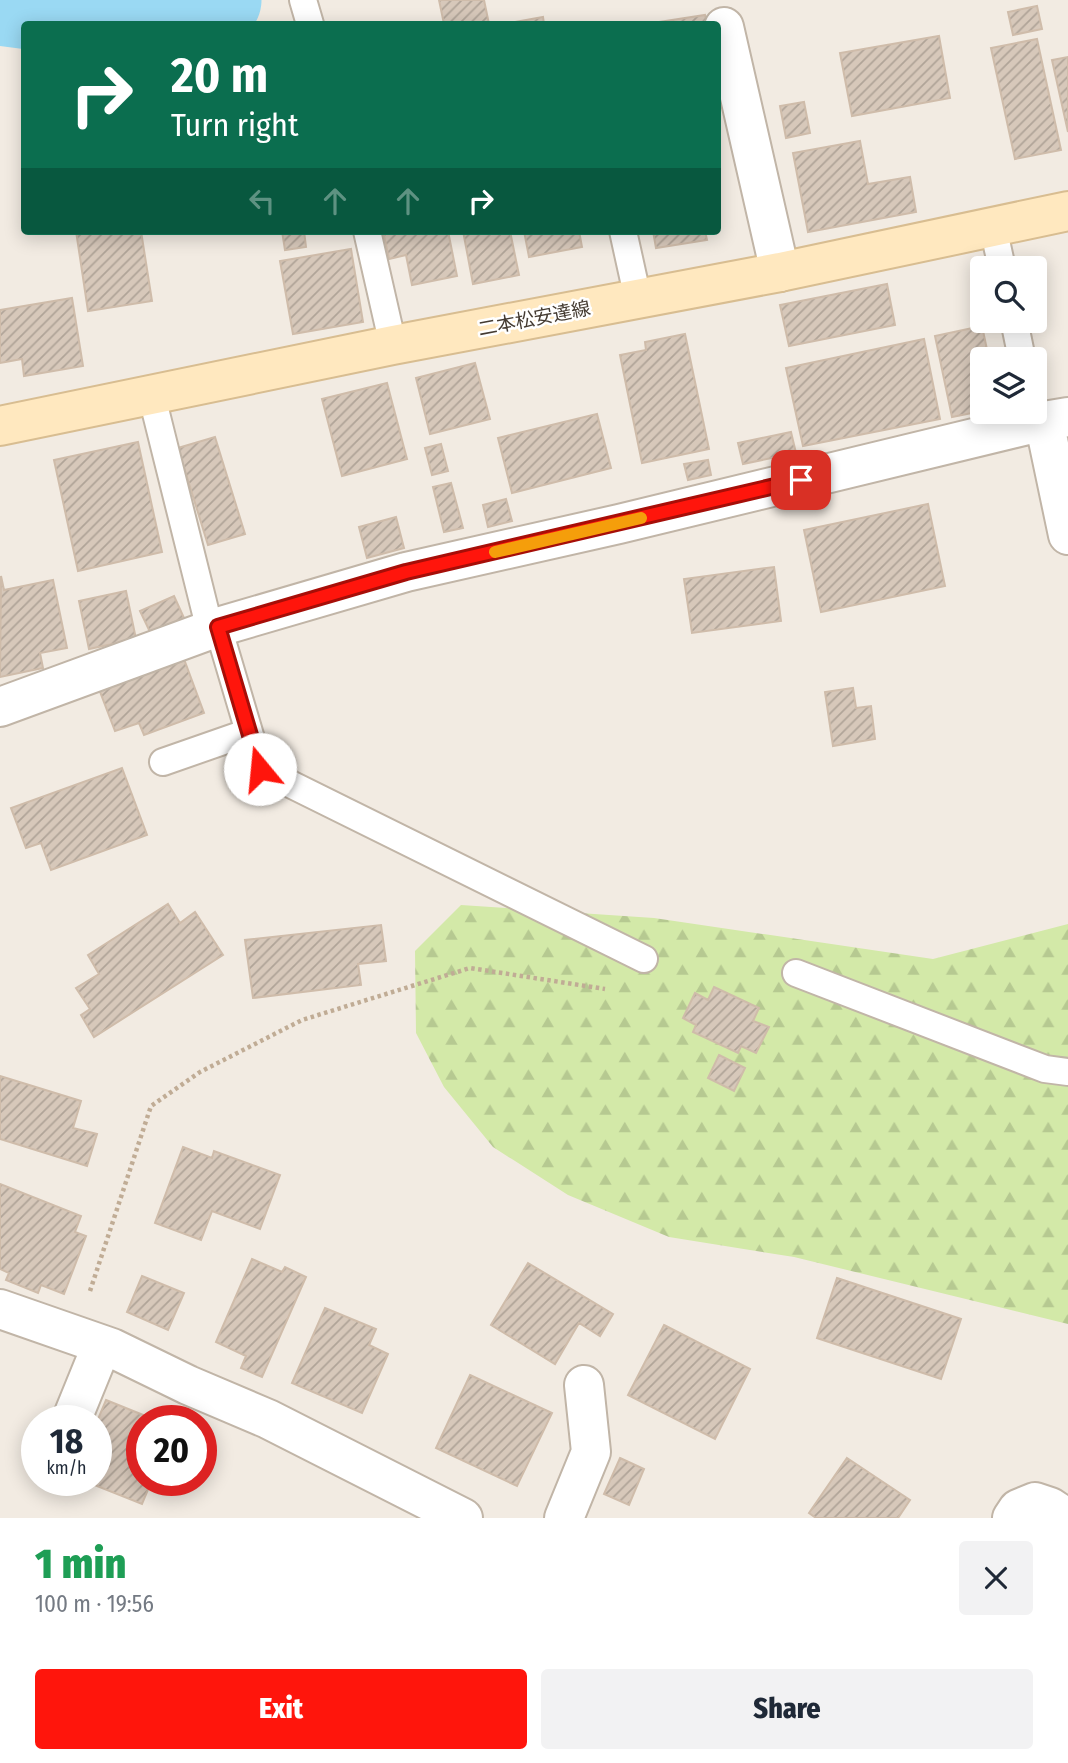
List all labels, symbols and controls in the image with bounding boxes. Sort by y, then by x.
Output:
text: 20 m [171,46,268,105]
icon: right [56,49,147,140]
text: Turn right [171,106,298,144]
icon: left [243,182,281,220]
icon: ahead [316,182,354,220]
icon: ahead [389,182,427,220]
icon: right [462,182,500,220]
map controls [970,256,1047,424]
button: search [970,256,1047,333]
street label: 二本松安達線 [476,296,592,341]
button: layers [970,347,1047,424]
pin [771,450,831,510]
icon: arrive [782,461,820,499]
position arrow [223,732,297,806]
speed limit sign: 20 [126,1405,217,1496]
text: 18 [50,1420,83,1462]
text: km/h [46,1457,87,1479]
text: 1 min [35,1539,126,1589]
button: close [959,1541,1033,1615]
text: 100 m · 19:56 [35,1590,154,1618]
button: Exit [35,1669,527,1749]
button: Share [541,1669,1033,1749]

